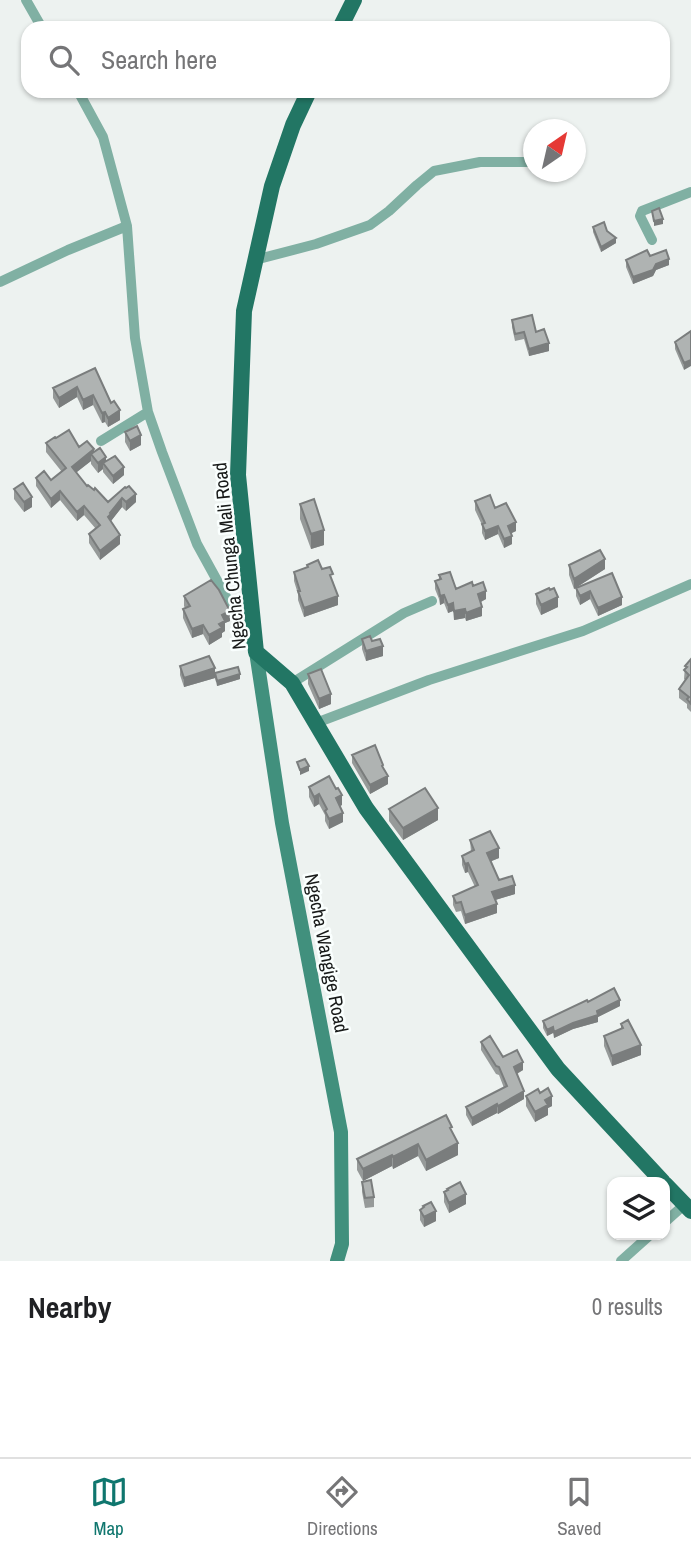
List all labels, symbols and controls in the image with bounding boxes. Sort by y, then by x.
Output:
search box [21,21,670,98]
icon: search [45,41,83,79]
text: Search here [101,42,217,77]
north arrow [523,119,586,182]
street label: Ngecha Chunga Mali Road [206,461,252,651]
street label: Ngecha Wangige Road [299,871,355,1035]
map controls [607,1177,670,1240]
button: layers [607,1177,670,1240]
text: Nearby [28,1287,111,1327]
text: 0 results [592,1291,663,1322]
tab: Map [90,1473,128,1541]
tab: Directions [307,1473,378,1541]
tab: Saved [557,1473,601,1541]

